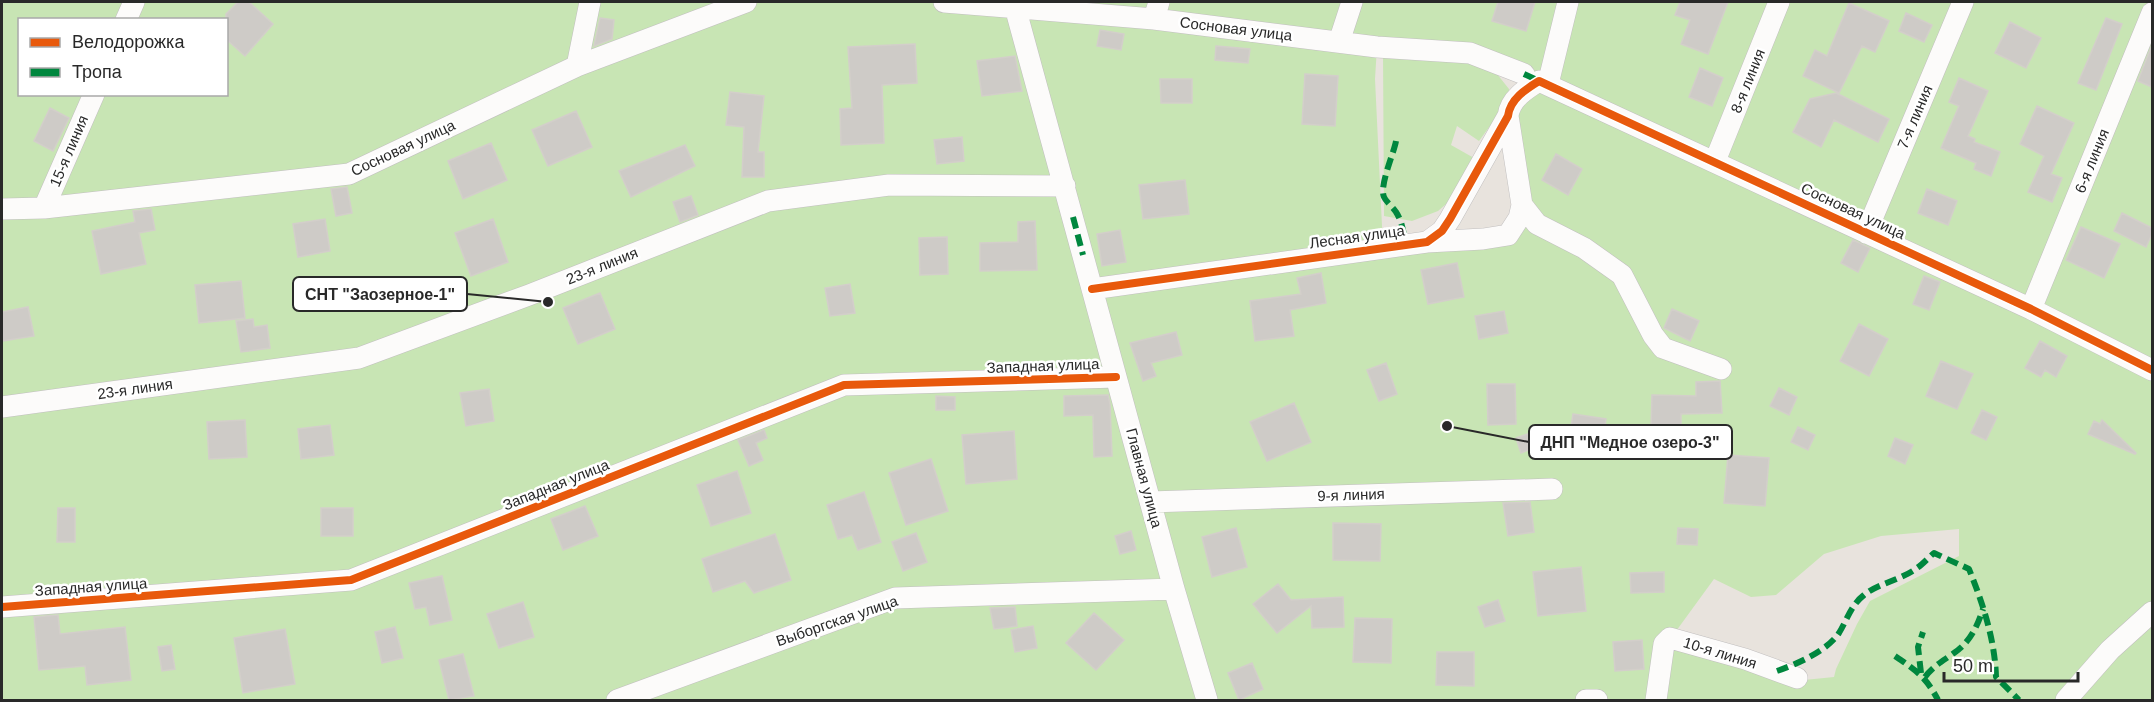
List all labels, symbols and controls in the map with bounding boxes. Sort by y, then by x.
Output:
street label: Сосновая улица [1179,13,1294,44]
legend [18,18,228,96]
text: Велодорожка [72,32,185,52]
street label: 8-я линия [1727,46,1768,115]
text: Тропа [72,62,123,82]
street label: 7-я линия [1894,82,1936,151]
street label: 15-я линия [46,113,91,189]
street label: Сосновая улица [348,116,458,179]
street label: 6-я линия [2071,126,2112,195]
street label: Сосновая улица [1798,179,1909,242]
street label: Лесная улица [1308,221,1406,252]
street label: 23-я линия [563,243,640,288]
callout: СНТ "Заозерное-1" [293,277,467,311]
text: СНТ "Заозерное-1" [305,286,455,303]
street label: Западная улица [986,355,1100,376]
street label: 23-я линия [96,375,174,402]
callout: ДНП "Медное озеро-3" [1529,425,1732,459]
street label: Главная улица [1123,426,1166,530]
text: ДНП "Медное озеро-3" [1540,434,1720,451]
street label: Западная улица [500,455,612,514]
street label: 9-я линия [1317,485,1385,504]
street label: Западная улица [34,574,148,599]
street label: Выборгская улица [774,592,900,649]
street label: 10-я линия [1681,633,1759,672]
scale bar [1944,645,2078,683]
text: 50 m [1953,656,1993,676]

